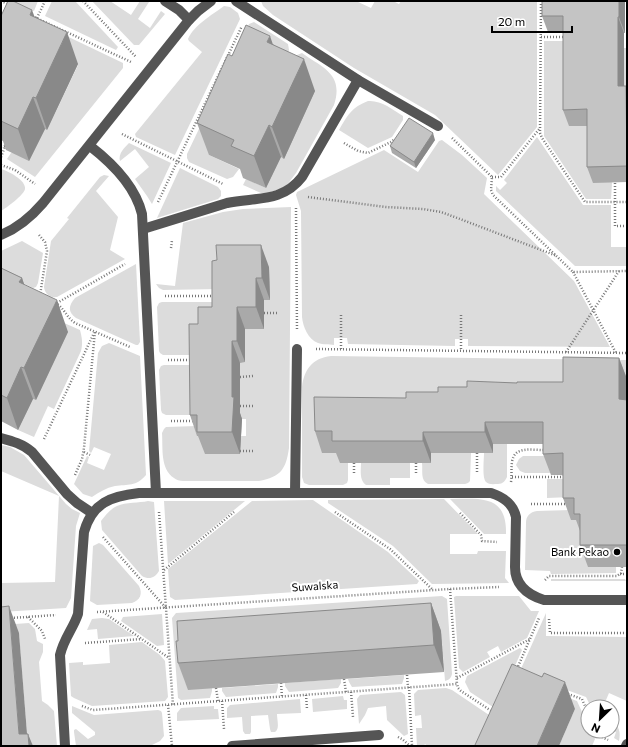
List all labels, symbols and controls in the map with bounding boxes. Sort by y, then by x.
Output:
scale bar [492,8,572,34]
text: 20 m [498,14,525,28]
place label: Bank Pekao [551,545,609,558]
marker: Bank Pekao [612,547,622,557]
street label: Suwalska [291,577,339,594]
north arrow [580,699,620,739]
text: N [589,721,602,736]

